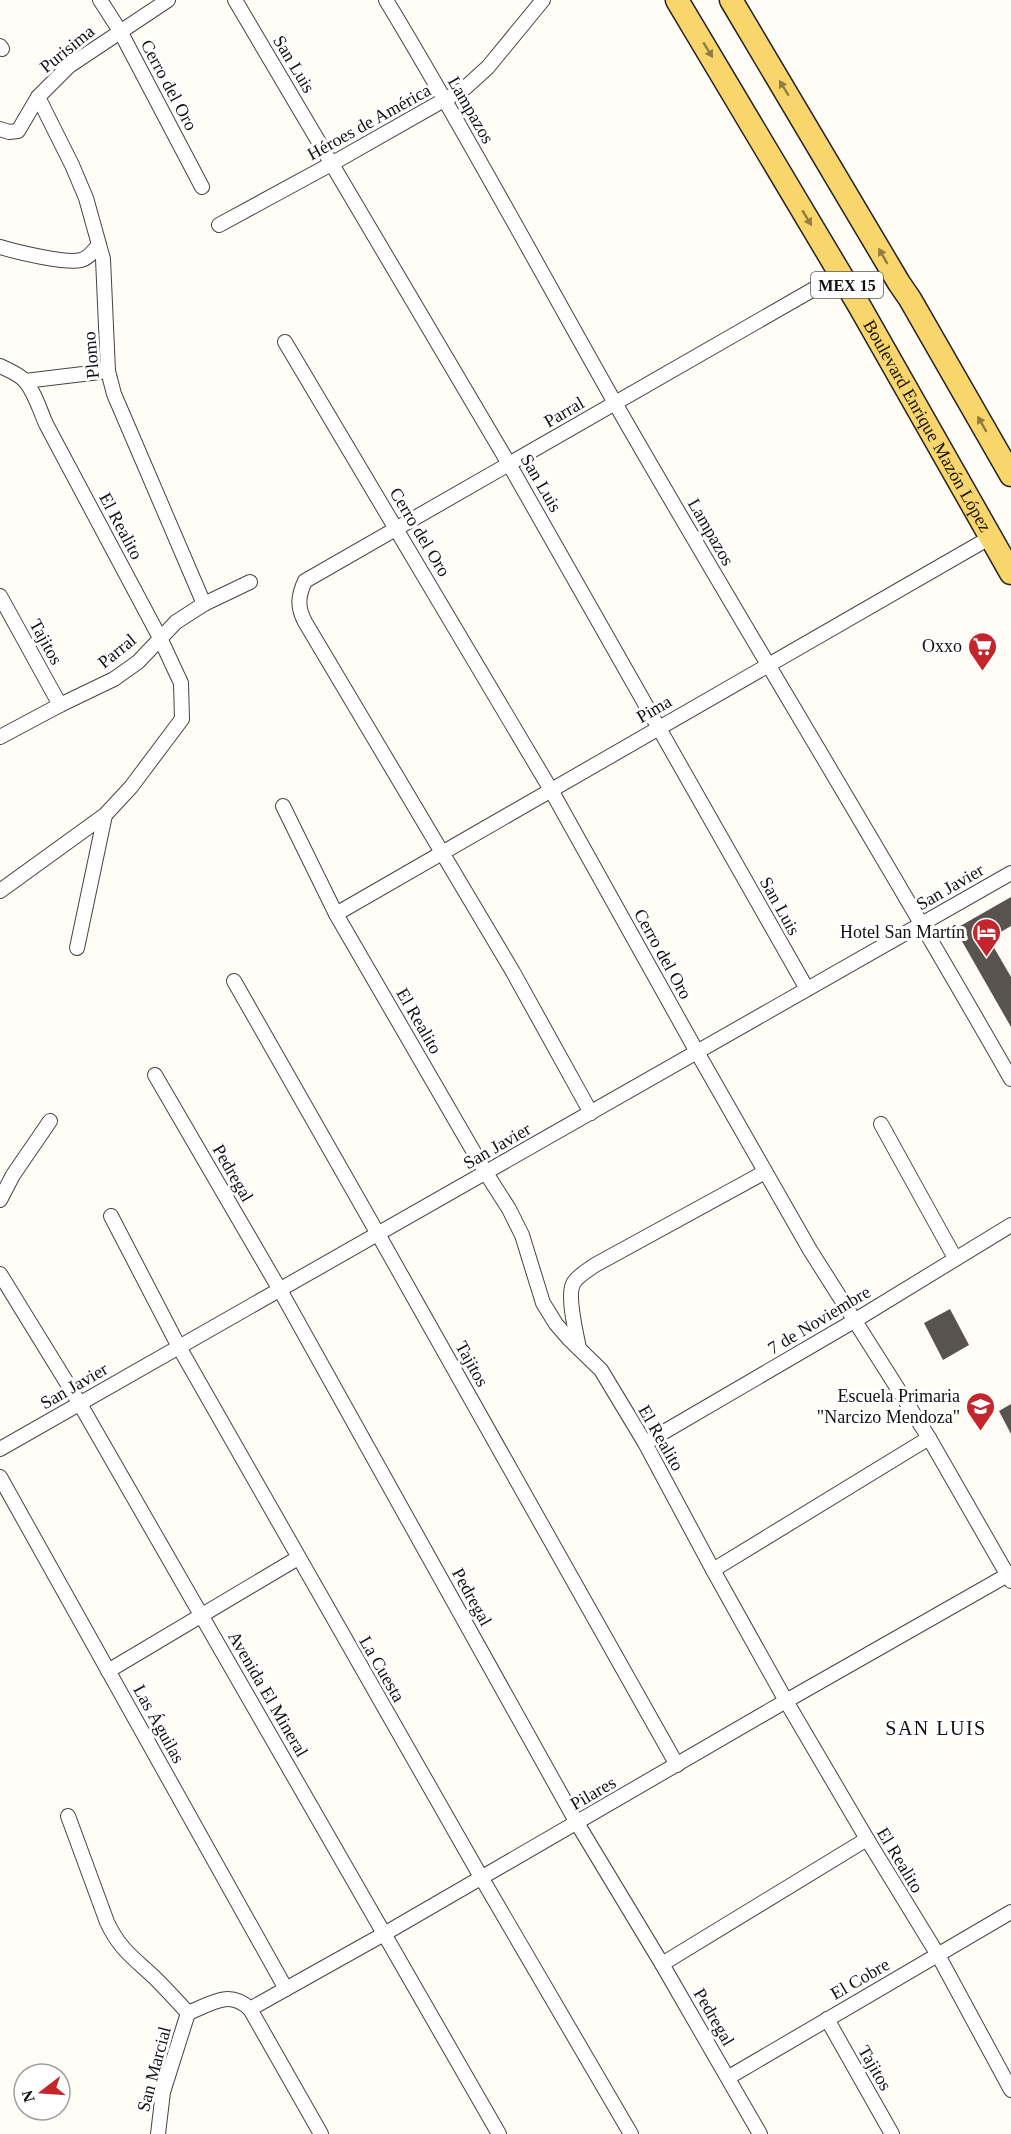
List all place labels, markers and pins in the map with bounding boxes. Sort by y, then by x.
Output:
supermarket icon: Oxxo [967,630,999,672]
place label: Oxxo [922,636,962,656]
hotel icon: Hotel San Martín [970,916,1002,958]
place label: Hotel San Martín [840,922,965,942]
place label: Escuela Primaria "Narcizo Mendoza" [817,1386,960,1427]
school or university icon: Escuela Primaria "Narcizo Mendoza" [965,1390,997,1432]

